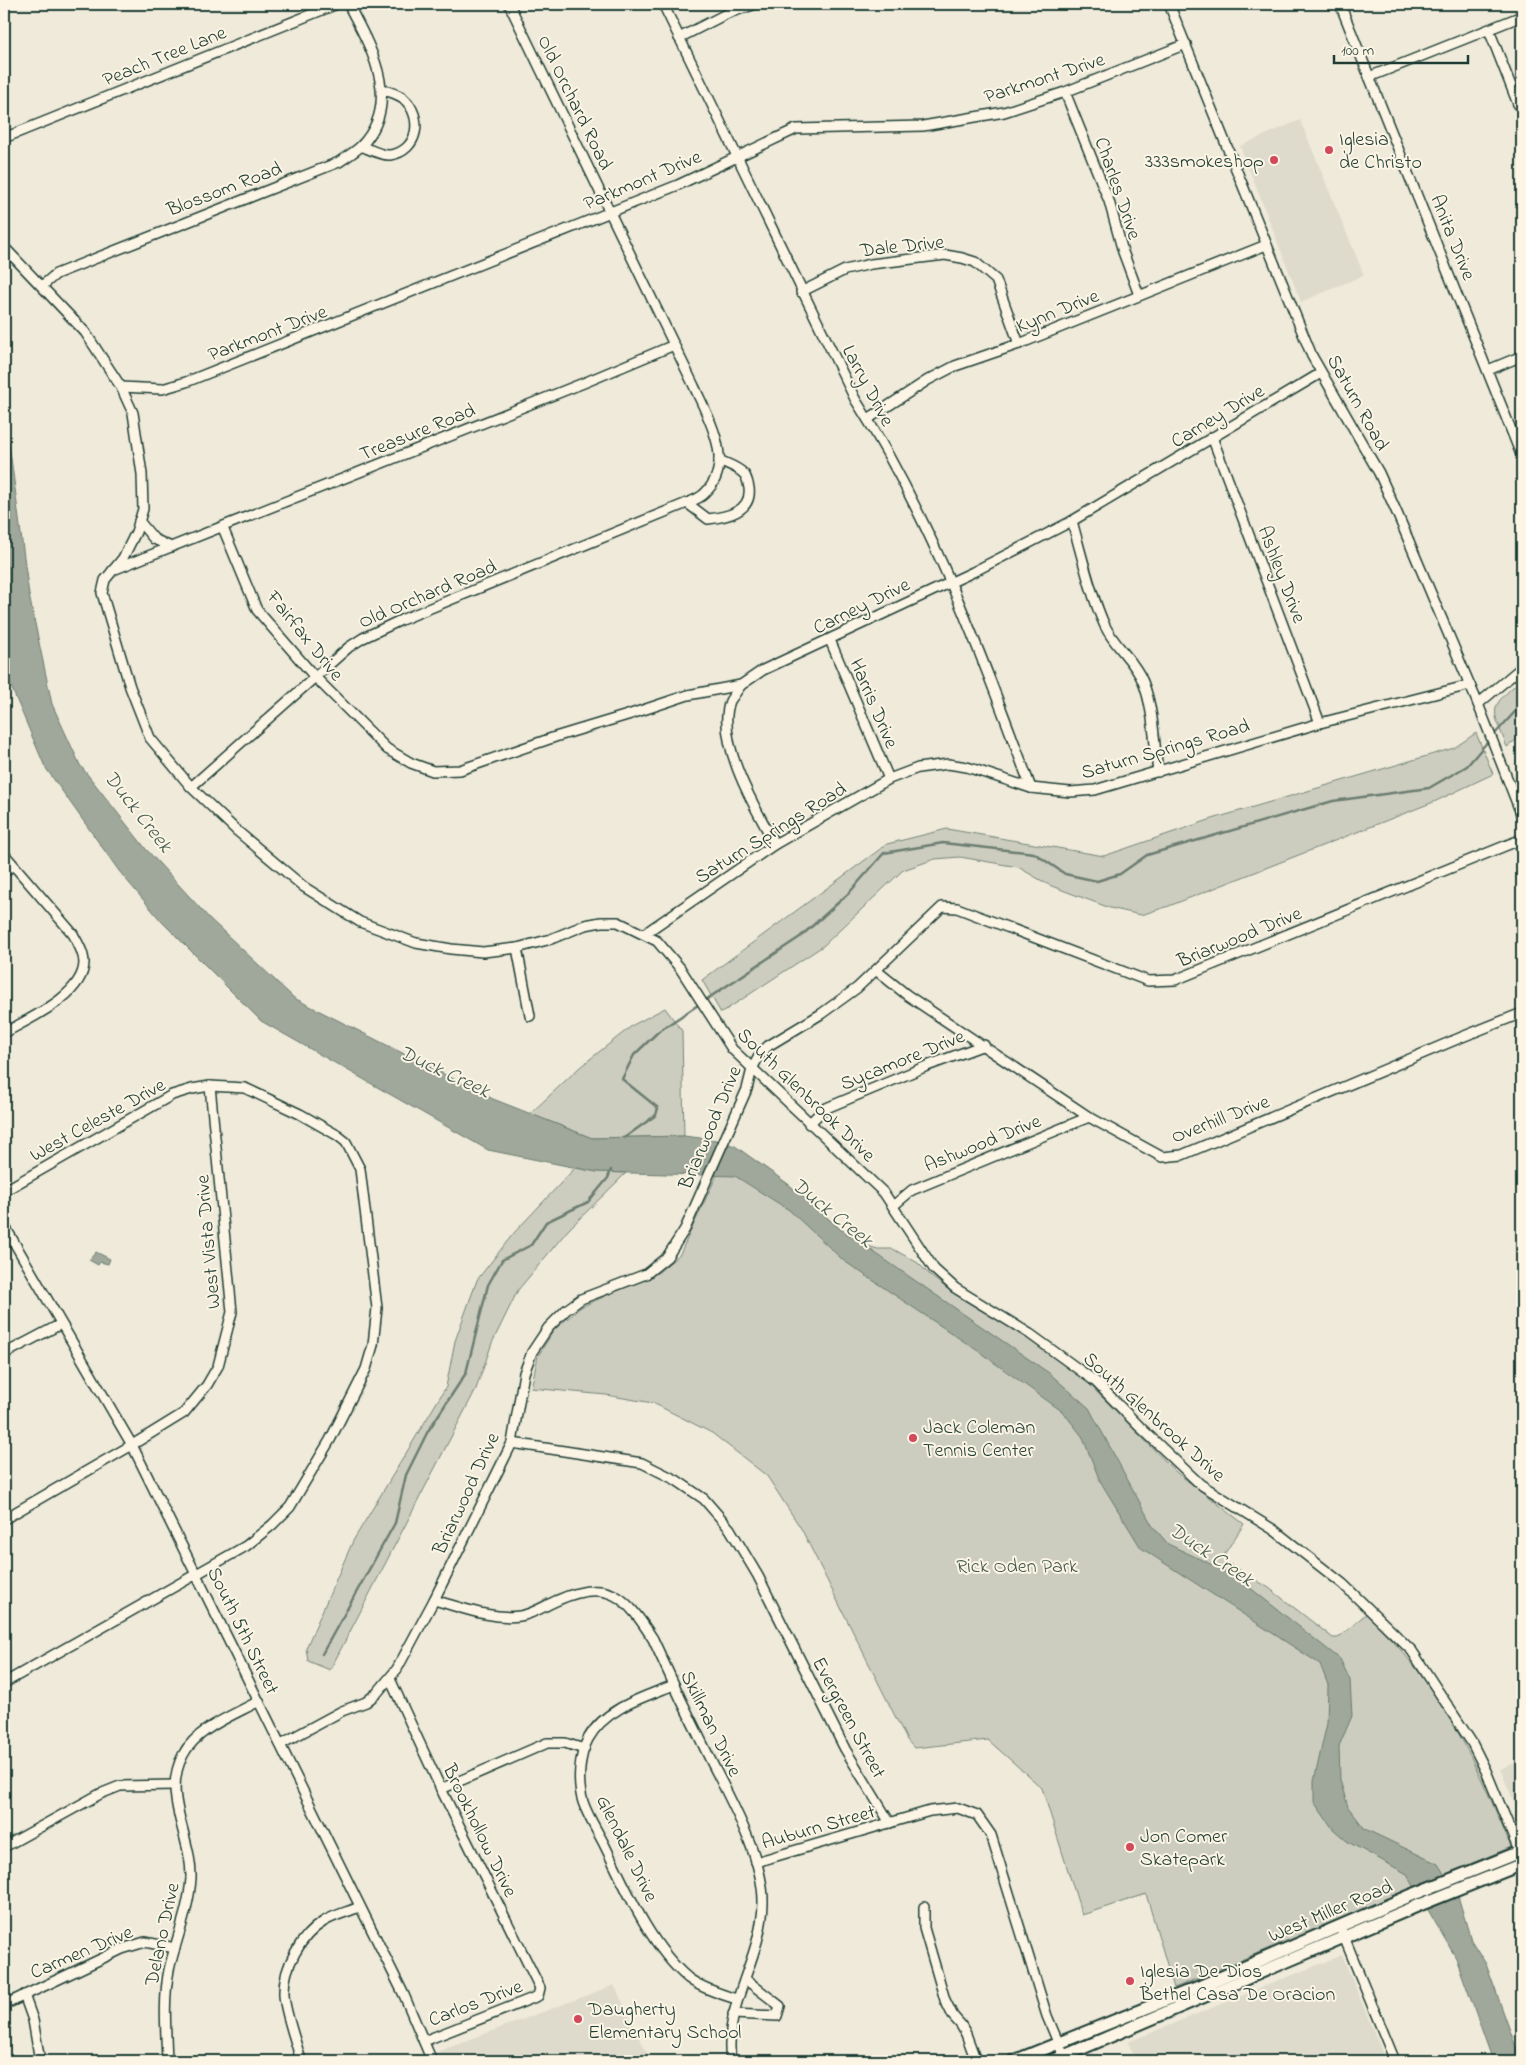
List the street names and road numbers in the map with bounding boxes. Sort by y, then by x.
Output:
street label: Peach Tree Lane [99,19,231,95]
street label: Old Orchard Road [528,31,619,176]
street label: Parkmont Drive [981,46,1109,113]
street label: Charles Drive [1086,134,1148,244]
street label: Parkmont Drive [580,143,706,219]
street label: Blossom Road [162,155,286,226]
street label: Anita Drive [1421,191,1482,285]
street label: Dale Drive [858,229,946,266]
street label: Kynn Drive [1012,283,1104,342]
street label: Parkmont Drive [204,298,332,370]
street label: Larry Drive [833,340,900,432]
street label: Saturn Road [1318,350,1395,457]
street label: Carney Drive [1166,378,1271,457]
street label: Treasure Road [356,397,480,470]
street label: Ashley Drive [1249,522,1313,628]
street label: Old Orchard Road [355,553,501,637]
street label: Carney Drive [809,571,916,643]
street label: Fairfax Drive [258,584,350,688]
street label: Harris Drive [841,654,905,754]
street label: Saturn Springs Road [1078,713,1254,789]
street label: Saturn Springs Road [690,776,853,893]
street label: Briarwood Drive [1172,900,1307,977]
street label: South Glenbrook Drive [729,1022,881,1170]
street label: Sycamore Drive [836,1023,970,1100]
street label: Briarwood Drive [672,1062,750,1195]
street label: West Celeste Drive [25,1072,171,1171]
street label: Overhill Drive [1168,1088,1274,1152]
street label: Ashwood Drive [920,1108,1046,1181]
street label: West Vista Drive [189,1173,230,1310]
street label: South Glenbrook Drive [1076,1346,1231,1490]
street label: Briarwood Drive [426,1428,508,1561]
street label: South 5th Street [198,1562,285,1700]
street label: Evergreen Street [803,1652,892,1785]
street label: Skillman Drive [672,1666,748,1782]
street label: Brookhollow Drive [434,1759,524,1903]
street label: Glendale Drive [587,1791,664,1908]
street label: Auburn Street [758,1798,879,1858]
street label: West Miller Road [1264,1873,1398,1952]
street label: Delano Drive [138,1880,189,1990]
street label: Carmen Drive [26,1919,138,1988]
street label: Carlos Drive [425,1973,527,2036]

